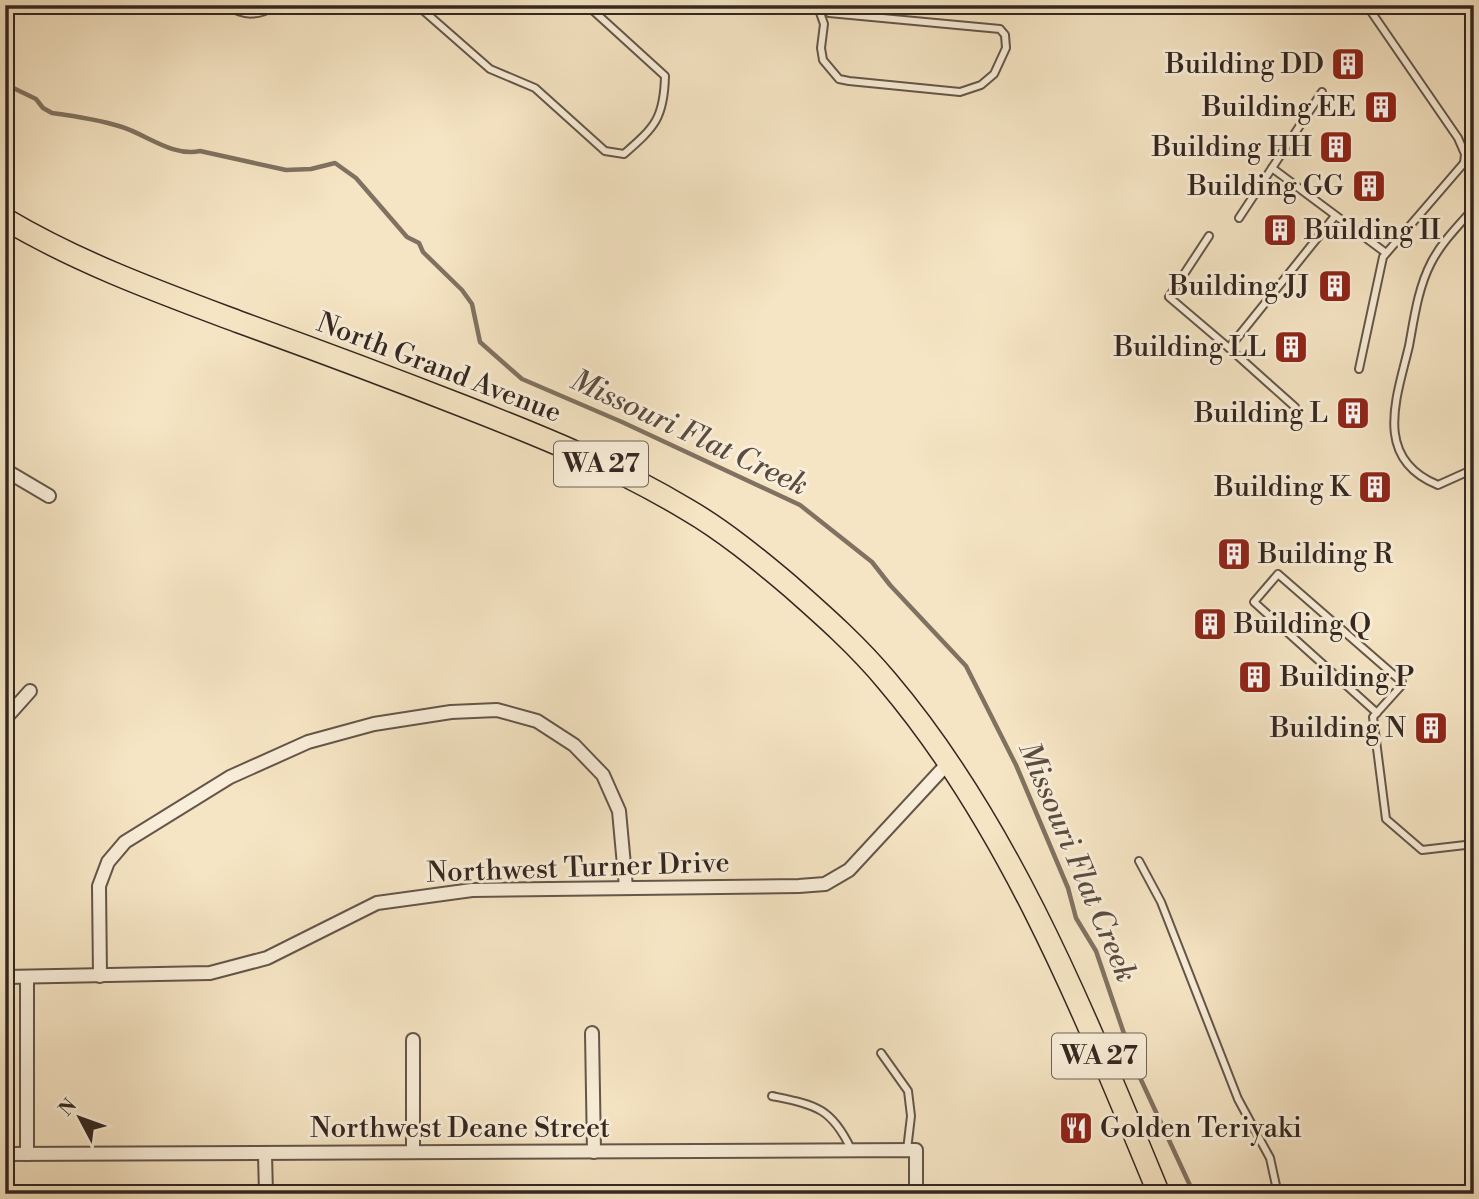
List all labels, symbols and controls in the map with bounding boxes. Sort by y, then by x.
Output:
building icon: Building DD [1329,45,1367,83]
place label: Building DD [1164,47,1324,82]
building icon: Building EE [1362,88,1400,126]
place label: Building EE [1201,90,1356,125]
building icon: Building HH [1317,128,1355,166]
place label: Building HH [1151,130,1313,165]
building icon: Building GG [1350,167,1388,205]
place label: Building GG [1186,169,1344,204]
building icon: Building II [1261,211,1299,249]
place label: Building II [1303,213,1441,248]
building icon: Building JJ [1316,267,1354,305]
place label: Building JJ [1168,269,1310,304]
street label: North Grand Avenue [312,305,566,431]
building icon: Building LL [1272,328,1310,366]
place label: Building LL [1113,330,1266,365]
water label: Missouri Flat Creek [564,361,814,505]
building icon: Building L [1334,394,1372,432]
place label: Building L [1193,396,1328,431]
road number: WA 27 [554,442,648,486]
building icon: Building K [1356,468,1394,506]
place label: Building K [1213,470,1352,505]
building icon: Building R [1215,535,1253,573]
place label: Building R [1257,537,1393,572]
building icon: Building Q [1191,605,1229,643]
place label: Building Q [1233,607,1371,642]
building icon: Building P [1236,658,1274,696]
place label: Building P [1279,660,1414,695]
building icon: Building N [1412,709,1450,747]
place label: Building N [1269,711,1406,746]
water label: Missouri Flat Creek [1009,736,1145,988]
street label: Northwest Turner Drive [426,845,730,891]
road number: WA 27 [1052,1034,1146,1078]
north arrow [46,1084,116,1154]
text: N [54,1094,82,1121]
restaurant icon: Golden Teriyaki [1057,1109,1095,1147]
street label: Northwest Deane Street [310,1111,610,1146]
place label: Golden Teriyaki [1100,1111,1302,1146]

